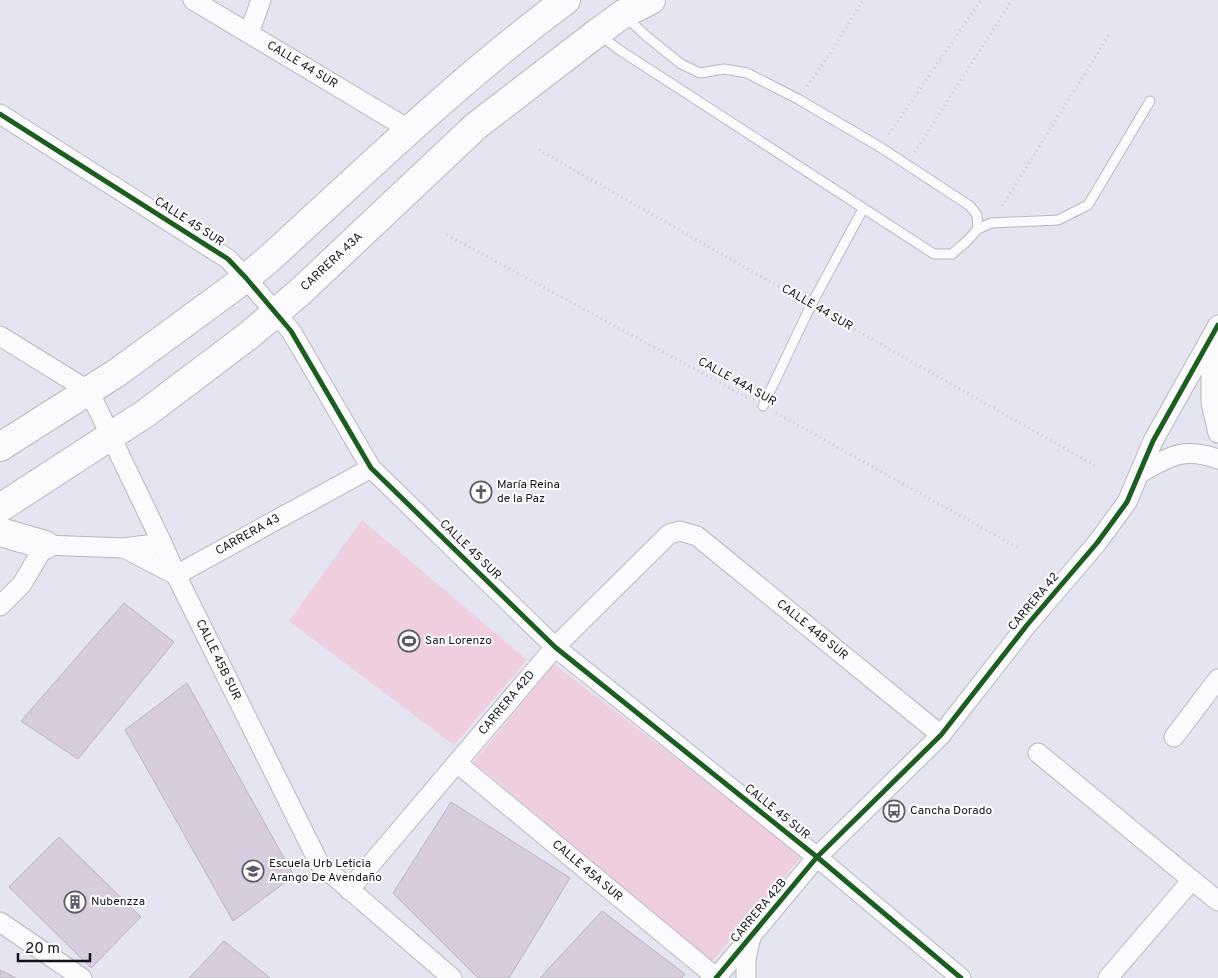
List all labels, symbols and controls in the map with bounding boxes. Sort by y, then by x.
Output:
street label: CALLE 44 SUR [264,38,340,92]
street label: CALLE 45 SUR [151,193,227,251]
street label: CARRERA 43A [298,229,366,295]
street label: CALLE 44 SUR [778,281,856,335]
street label: CALLE 44A SUR [695,354,779,410]
place label: María Reina de la Paz [497,477,560,507]
church icon: María Reina de la Paz [469,480,493,504]
street label: CARRERA 43 [213,511,283,559]
street label: CALLE 45 SUR [436,516,504,584]
street label: CARRERA 42 [1005,569,1063,635]
street label: CALLE 44B SUR [773,596,851,664]
street label: CALLE 45B SUR [192,617,244,703]
sports icon: San Lorenzo [397,629,421,653]
place label: San Lorenzo [425,633,492,649]
street label: CARRERA 42D [475,667,539,739]
street label: CALLE 45 SUR [741,781,813,843]
bus stop icon: Cancha Dorado [882,799,906,823]
place label: Cancha Dorado [910,803,992,819]
street label: CALLE 45A SUR [548,837,626,905]
place label: Escuela Urb Leticia Arango De Avendaño [269,856,382,886]
school or university icon: Escuela Urb Leticia Arango De Avendaño [241,859,265,883]
street label: CARRERA 42B [727,875,791,947]
building icon: Nubenzza [63,890,87,914]
place label: Nubenzza [91,894,145,910]
scale bar [18,930,90,962]
text: 20 m [25,940,60,959]

